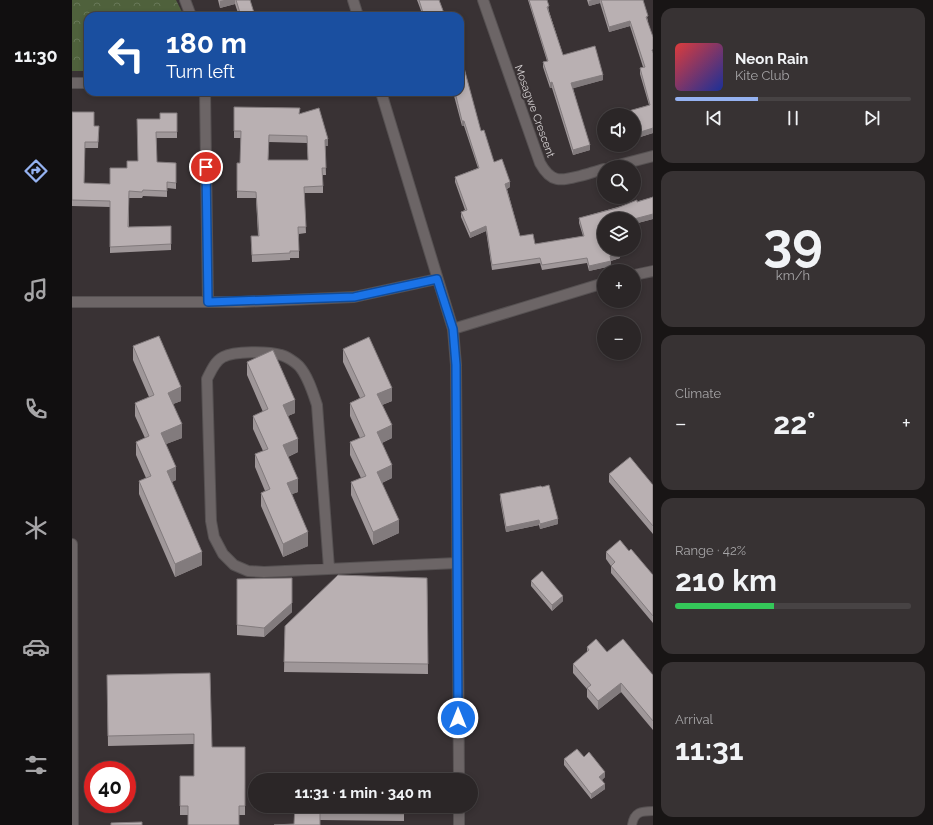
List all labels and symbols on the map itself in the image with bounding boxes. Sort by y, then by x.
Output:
street label: Mosagwe Crescent [512,63,557,160]
pin [189,150,223,184]
position arrow [437,697,479,739]
speed limit sign: 40 [84,761,136,813]

